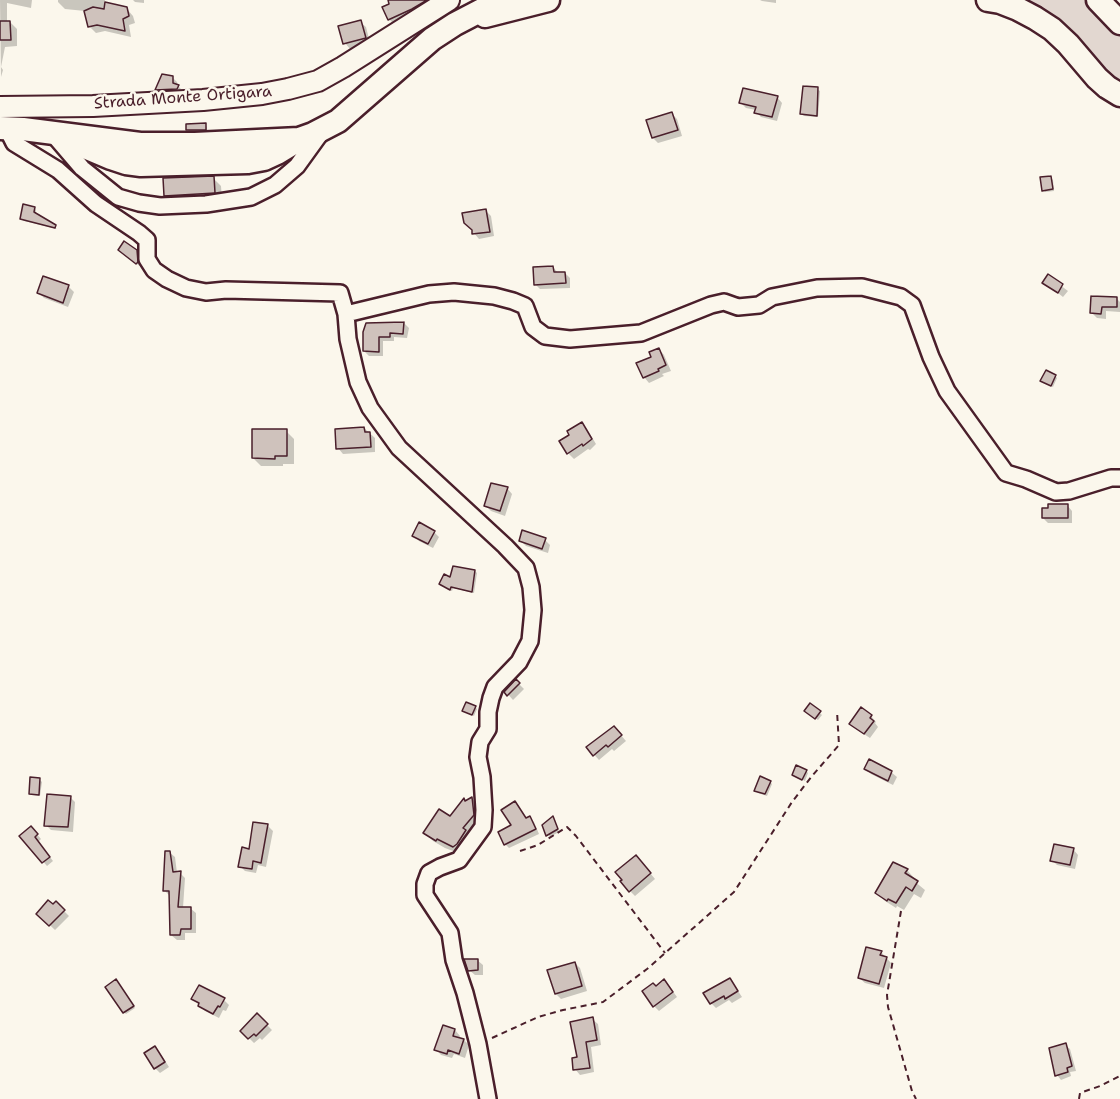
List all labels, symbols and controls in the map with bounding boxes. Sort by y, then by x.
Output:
street label: Strada Monte Ortigara [93,82,273,114]

